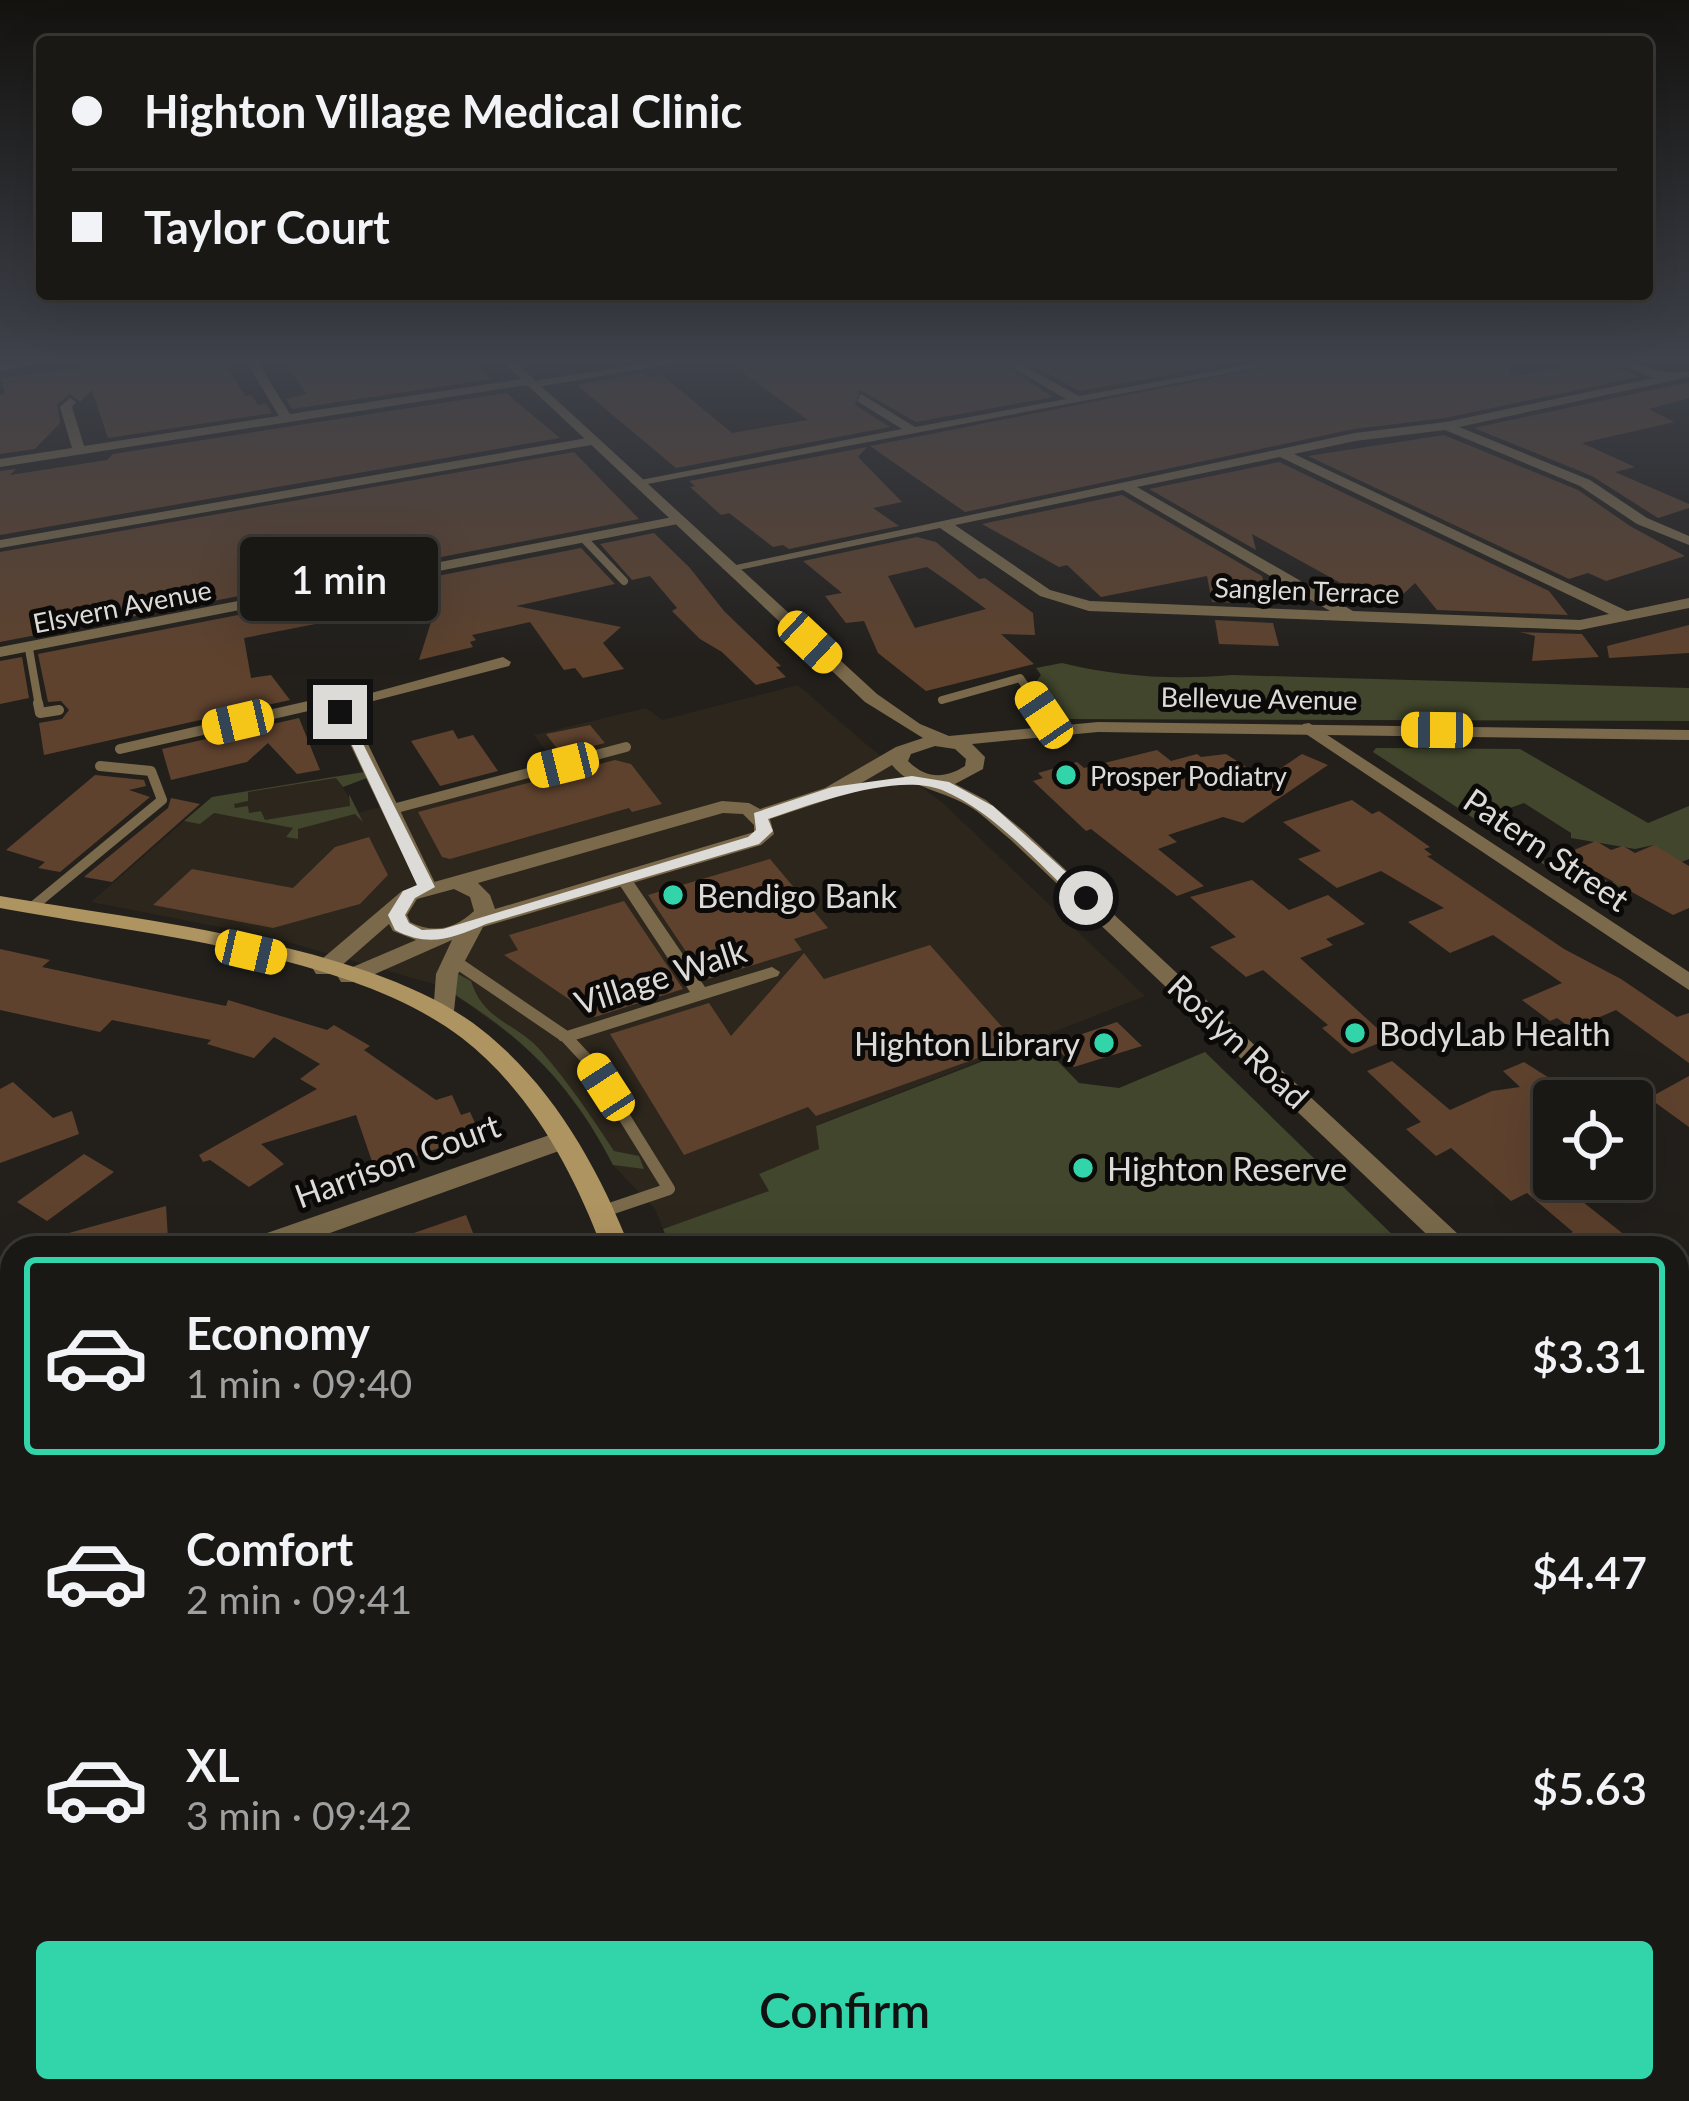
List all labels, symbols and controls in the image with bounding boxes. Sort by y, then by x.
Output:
text: Highton Village Medical Clinic [144,84,742,138]
text: Taylor Court [144,200,390,254]
callout: 1 min [241,538,439,622]
text: 1 min [291,556,387,602]
street label: Sanglen Terrace [1214,570,1400,610]
street label: Elsvern Avenue [30,572,214,640]
car [771,604,849,680]
car [1009,675,1079,755]
street label: Bellevue Avenue [1160,680,1358,716]
route end [313,685,367,739]
car [199,696,277,748]
car [1401,711,1473,749]
car [524,739,602,791]
place label: Prosper Podiatry [1090,759,1287,792]
marker: Prosper Podiatry [1053,762,1079,788]
street label: Patern Street [1457,779,1637,919]
route start [1059,871,1113,925]
place label: Bendigo Bank [697,875,897,915]
marker: Bendigo Bank [660,882,686,908]
car [212,926,290,978]
street label: Village Walk [569,929,751,1022]
street label: Roslyn Road [1160,966,1318,1116]
place label: BodyLab Health [1379,1013,1611,1053]
marker: BodyLab Health [1342,1020,1368,1046]
place label: Highton Library [854,1023,1080,1063]
marker: Highton Library [1091,1030,1117,1056]
car [571,1047,641,1127]
map controls [1533,1080,1653,1200]
button: locate [1533,1080,1653,1200]
street label: Harrison Court [289,1104,505,1216]
place label: Highton Reserve [1107,1148,1347,1188]
marker: Highton Reserve [1070,1155,1096,1181]
icon: car [42,1302,150,1410]
text: Economy [186,1306,370,1360]
text: $3.31 [1532,1329,1647,1383]
text: 1 min · 09:40 [186,1360,412,1406]
icon: car [42,1518,150,1626]
text: Comfort [186,1522,353,1576]
text: $4.47 [1532,1545,1647,1599]
text: 2 min · 09:41 [186,1576,412,1622]
icon: car [42,1734,150,1842]
text: XL [186,1738,240,1792]
text: $5.63 [1532,1761,1647,1815]
text: 3 min · 09:42 [186,1792,412,1838]
button: Confirm [36,1941,1653,2079]

